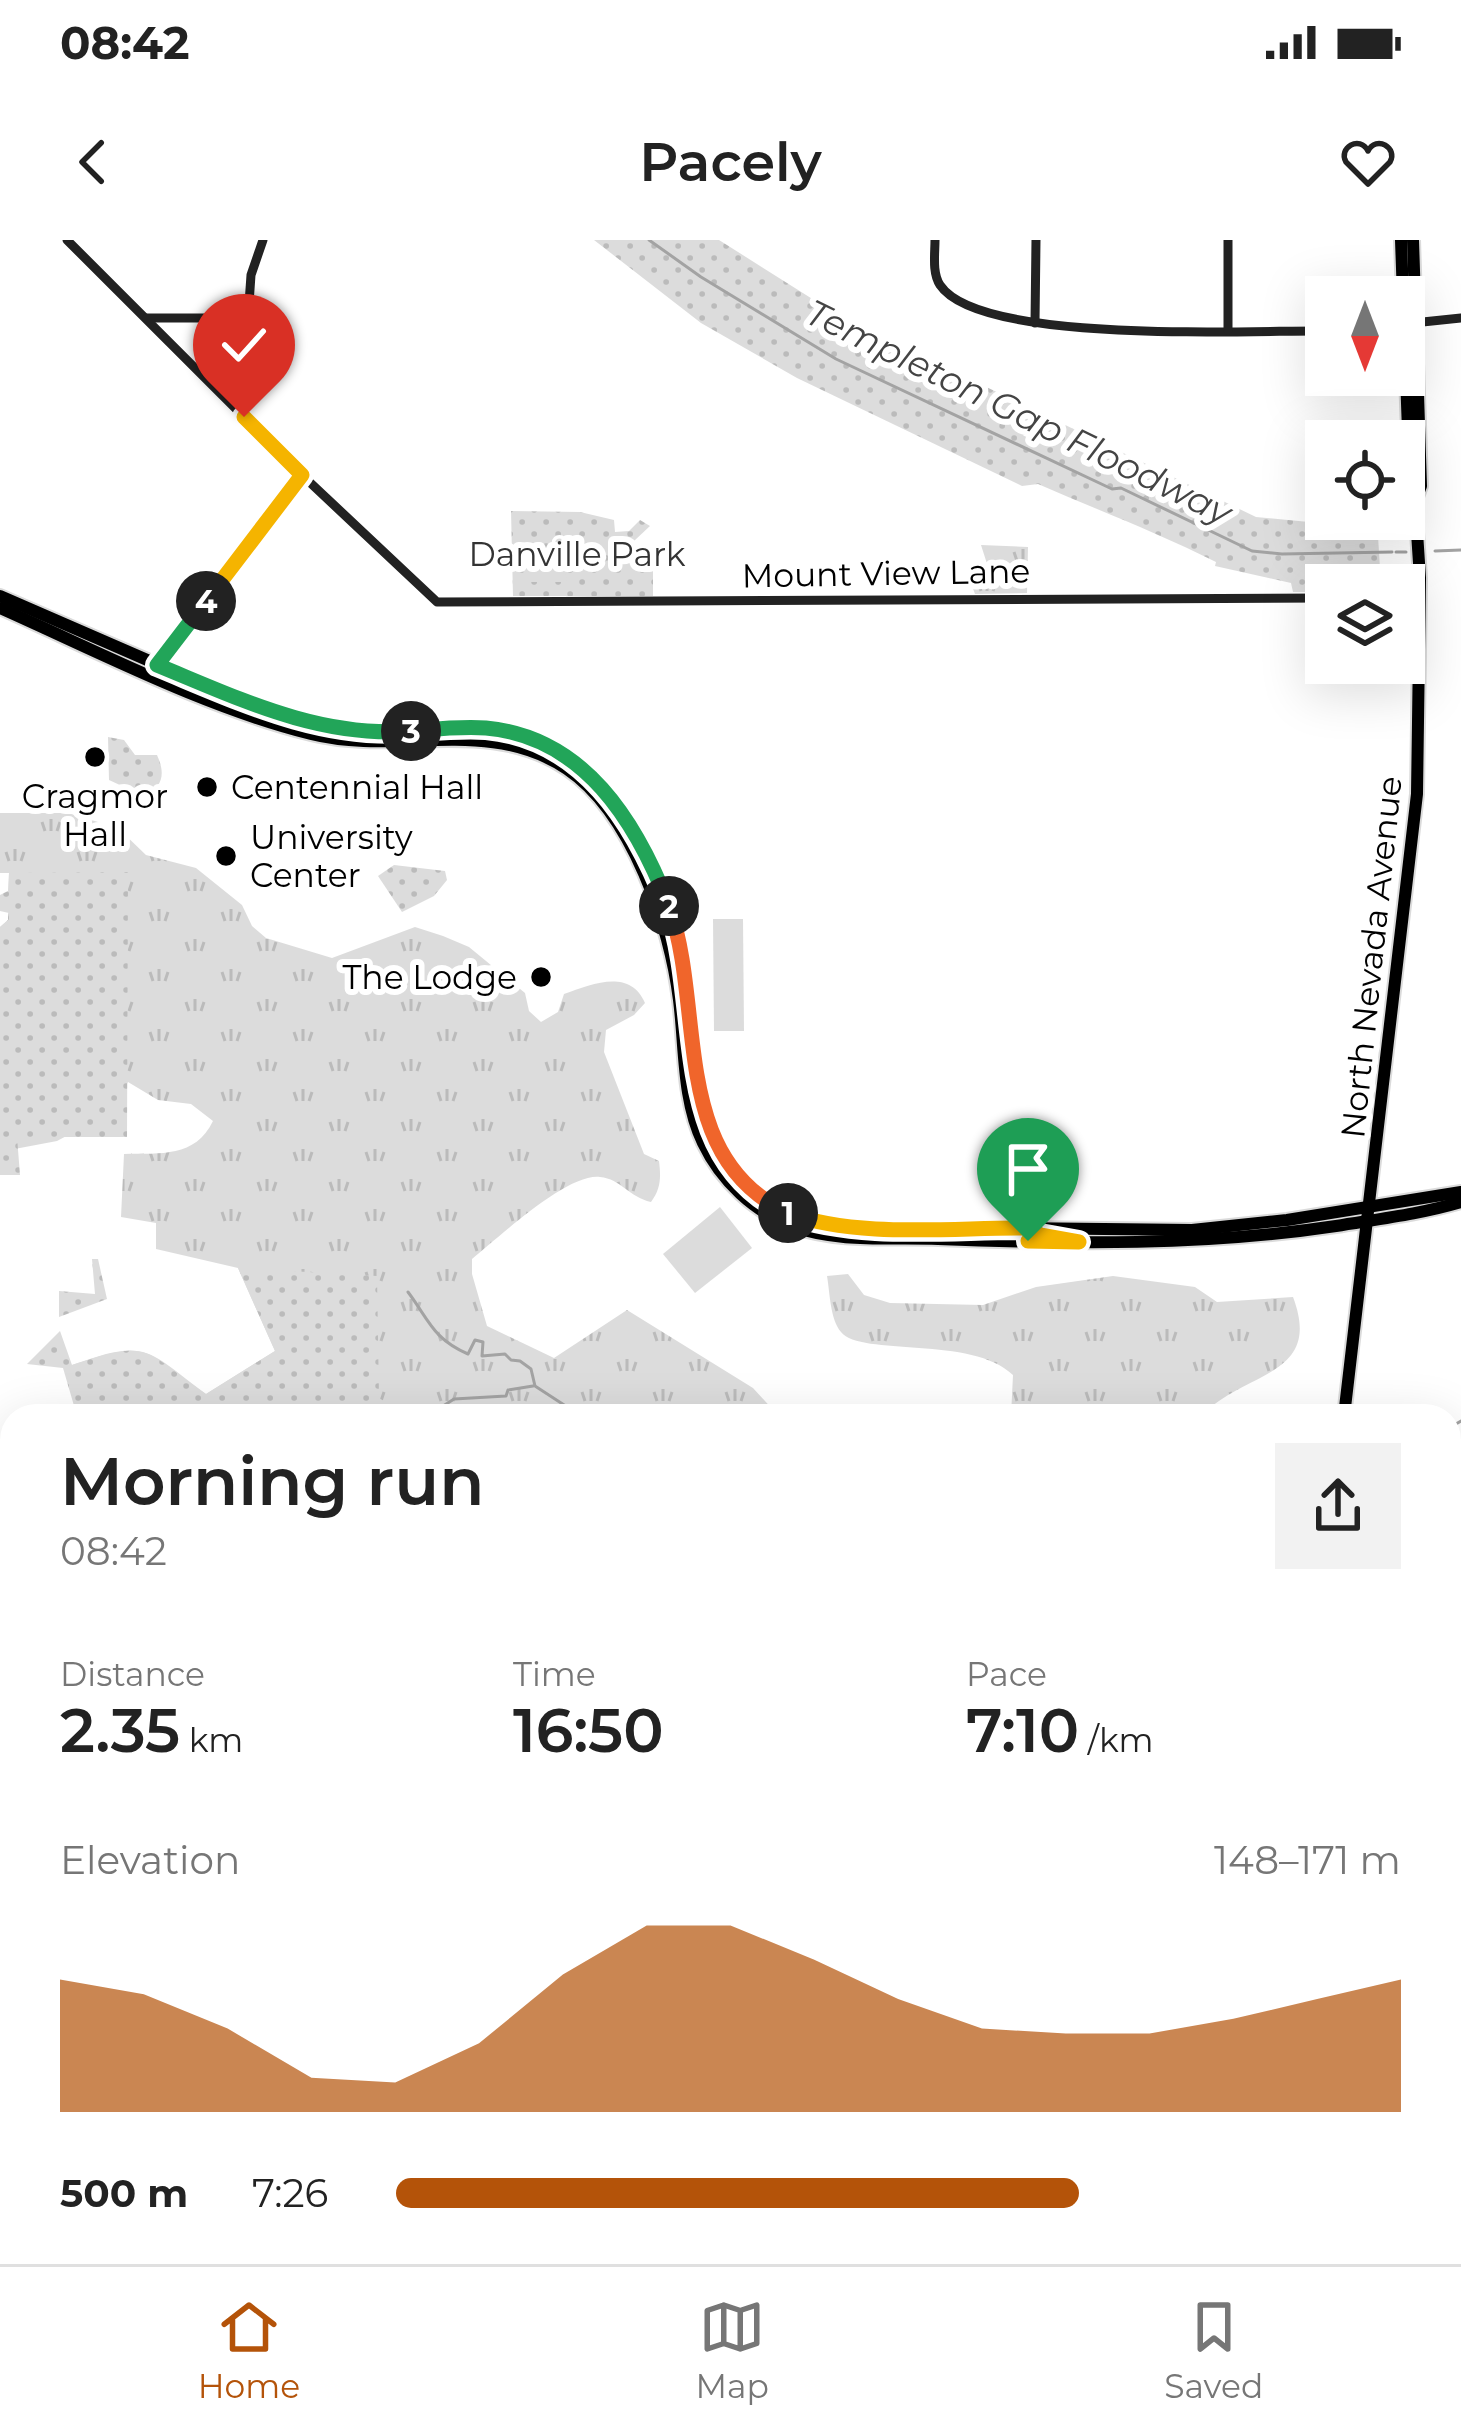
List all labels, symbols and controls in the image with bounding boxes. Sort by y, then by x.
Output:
text: 08:42 [60,15,190,70]
icon: back [60,129,126,195]
text: Pacely [639,129,822,195]
icon: heart [1335,129,1401,195]
north arrow [1305,276,1425,396]
map controls [1305,276,1425,684]
water label: Templeton Gap Floodway [799,290,1241,535]
pin [193,294,295,417]
icon: check [211,312,277,378]
button: locate [1305,420,1425,540]
park label: Danville Park [468,534,686,574]
street label: Mount View Lane [741,550,1031,596]
button: layers [1305,564,1425,684]
pin: 4 [176,571,236,631]
text: 4 [195,581,217,621]
pin: 3 [381,701,441,761]
text: 3 [401,711,421,751]
marker: Cragmor Hall [82,744,108,770]
place label: Centennial Hall [231,767,483,807]
marker: Centennial Hall [194,774,220,800]
street label: North Nevada Avenue [1332,774,1410,1140]
place label: Cragmor Hall [22,776,168,854]
place label: University Center [250,817,413,895]
marker: University Center [213,843,239,869]
pin: 2 [639,876,699,936]
text: 2 [659,886,679,926]
place label: The Lodge [342,957,517,997]
marker: The Lodge [528,964,554,990]
pin [977,1118,1079,1241]
icon: arrive [995,1136,1061,1202]
pin: 1 [758,1183,818,1243]
text: 1 [782,1193,794,1233]
text: Morning run [60,1441,484,1522]
button: share [1275,1443,1401,1569]
text: 08:42 [60,1527,167,1575]
text: Distance [60,1654,205,1694]
text: Time [513,1654,596,1694]
text: Pace [966,1654,1047,1694]
text: 2.35 [60,1694,180,1767]
text: 16:50 [513,1694,664,1767]
text: 7:10 [966,1694,1079,1767]
text: km [180,1720,243,1760]
text: /km [1079,1720,1154,1760]
text: Elevation [60,1836,240,1884]
text: 148–171 m [1214,1836,1401,1884]
text: 500 m [60,2169,188,2217]
text: 7:26 [252,2169,328,2217]
tab: Home [198,2294,300,2406]
tab: Map [695,2294,769,2406]
tab: Saved [1164,2294,1263,2406]

